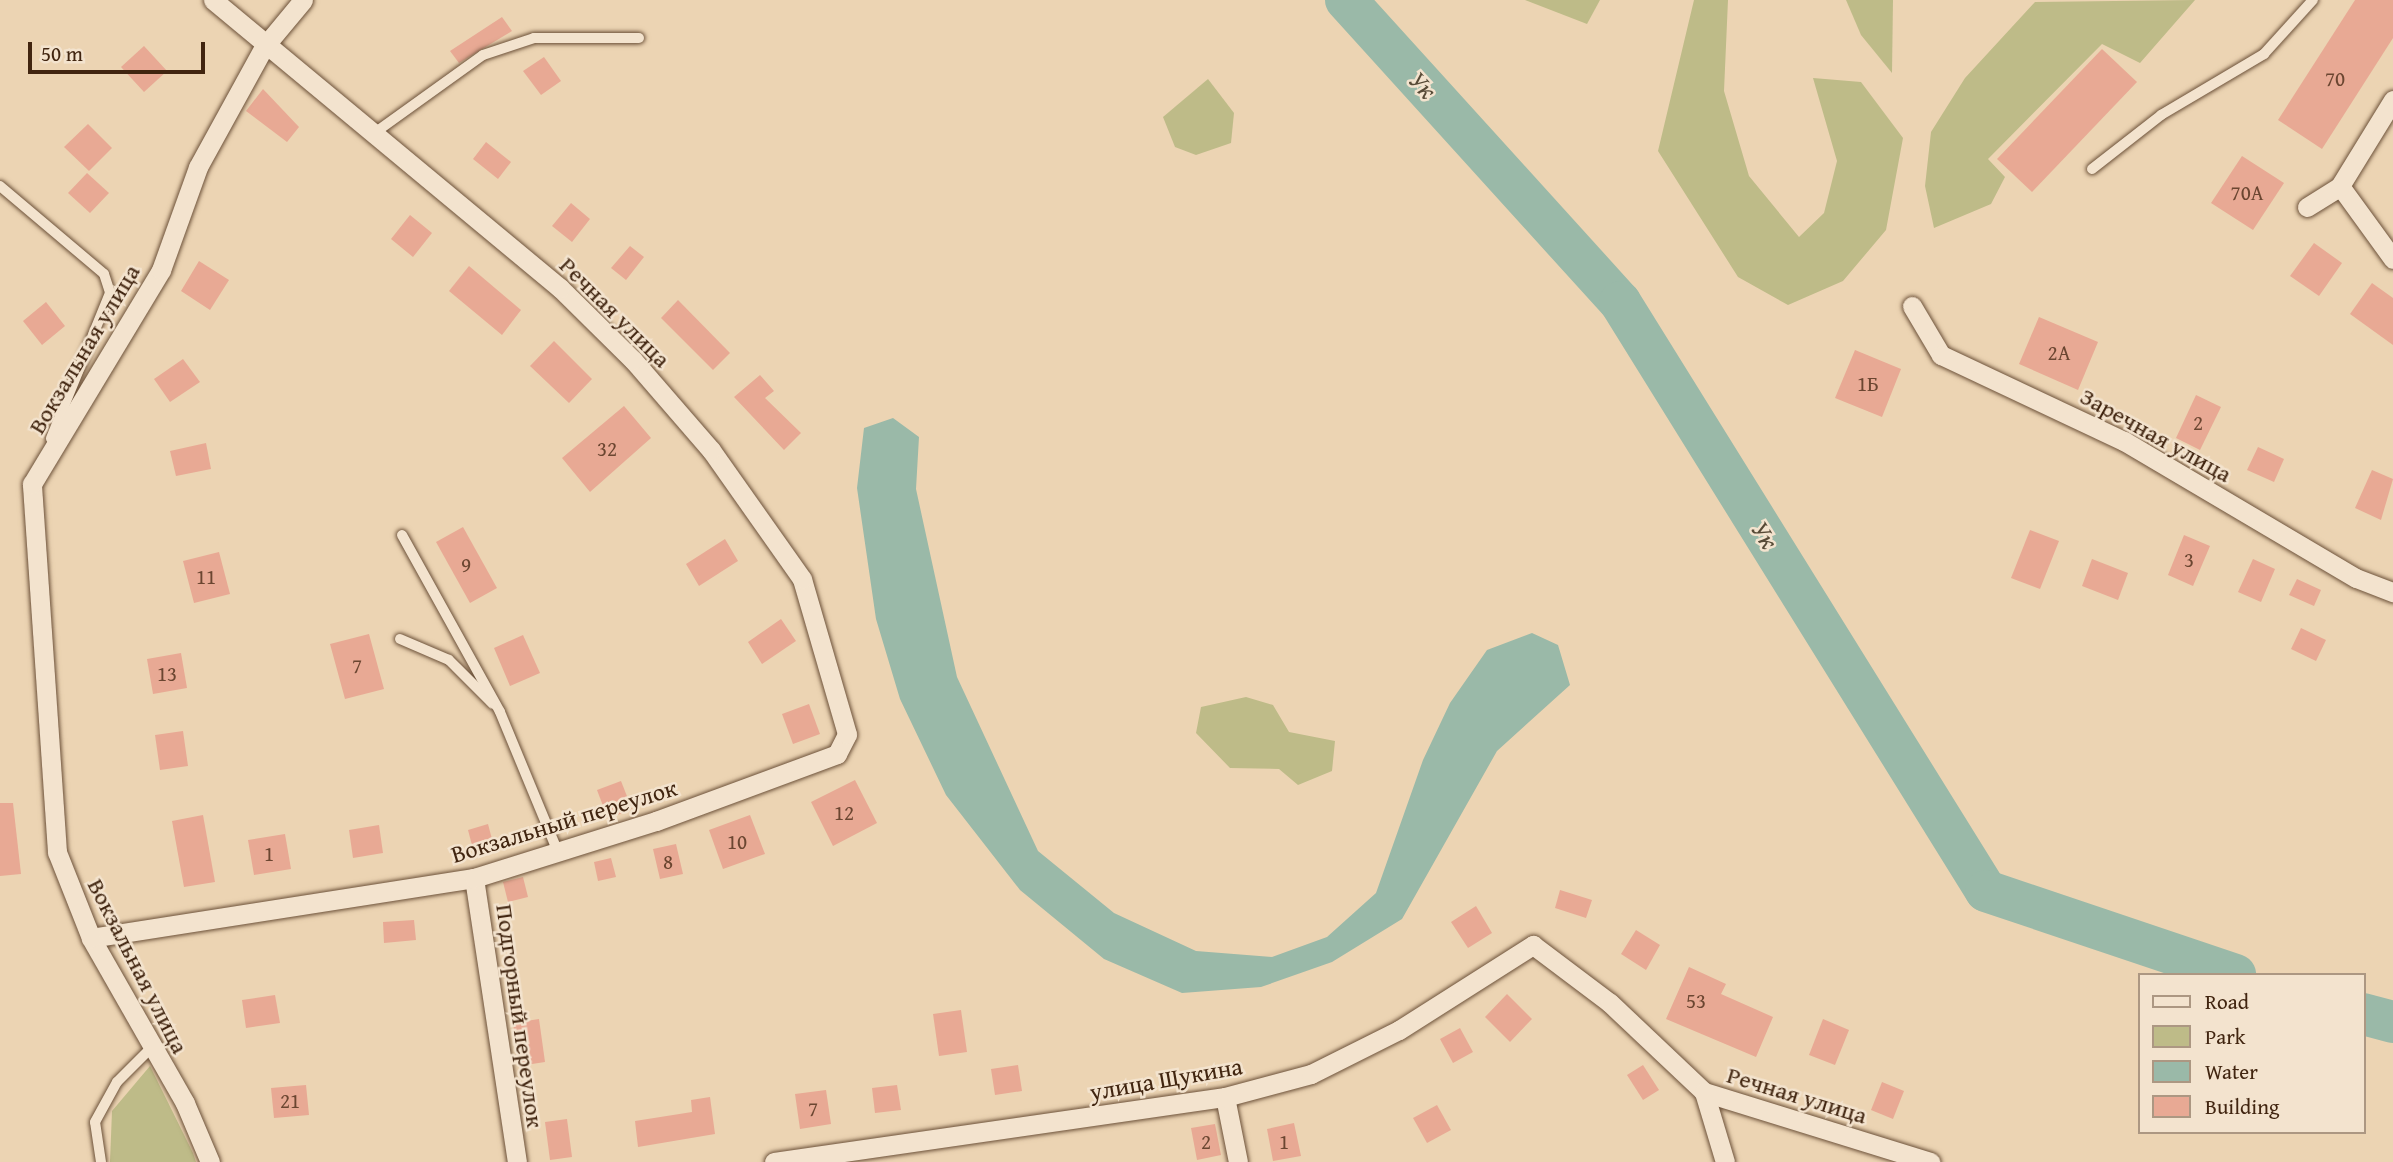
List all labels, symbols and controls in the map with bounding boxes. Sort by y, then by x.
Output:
scale bar [32,28,208,72]
text: 50 m [41,38,83,69]
water label: Ук [1402,64,1444,106]
house number: 70 [2325,66,2345,92]
house number: 70А [2231,180,2263,206]
street label: Речная улица [554,251,676,373]
street label: Вокзальная улица [22,259,146,439]
house number: 2А [2048,340,2070,366]
house number: 1Б [1857,371,1879,397]
street label: Заречная улица [2075,382,2237,488]
house number: 2 [2193,410,2203,436]
house number: 32 [597,436,617,462]
water label: Ук [1745,515,1785,555]
house number: 3 [2184,547,2194,573]
house number: 9 [461,552,471,578]
house number: 11 [196,564,216,590]
house number: 7 [352,653,362,679]
house number: 13 [157,661,177,687]
street label: Вокзальный переулок [448,773,680,869]
house number: 12 [834,800,854,826]
house number: 10 [727,829,747,855]
house number: 1 [264,841,274,867]
house number: 8 [663,849,673,875]
street label: Вокзальная улица [82,874,194,1058]
street label: Подгорный переулок [490,902,550,1130]
legend [2138,973,2365,1134]
text: Road [2205,986,2249,1017]
house number: 53 [1686,988,1706,1014]
text: Park [2205,1021,2246,1052]
street label: улица Щукина [1087,1051,1245,1107]
text: Water [2205,1056,2258,1087]
street label: Речная улица [1724,1060,1870,1130]
house number: 21 [280,1088,300,1114]
text: Building [2205,1091,2279,1122]
house number: 7 [808,1096,818,1122]
house number: 2 [1201,1129,1211,1155]
house number: 1 [1279,1129,1289,1155]

